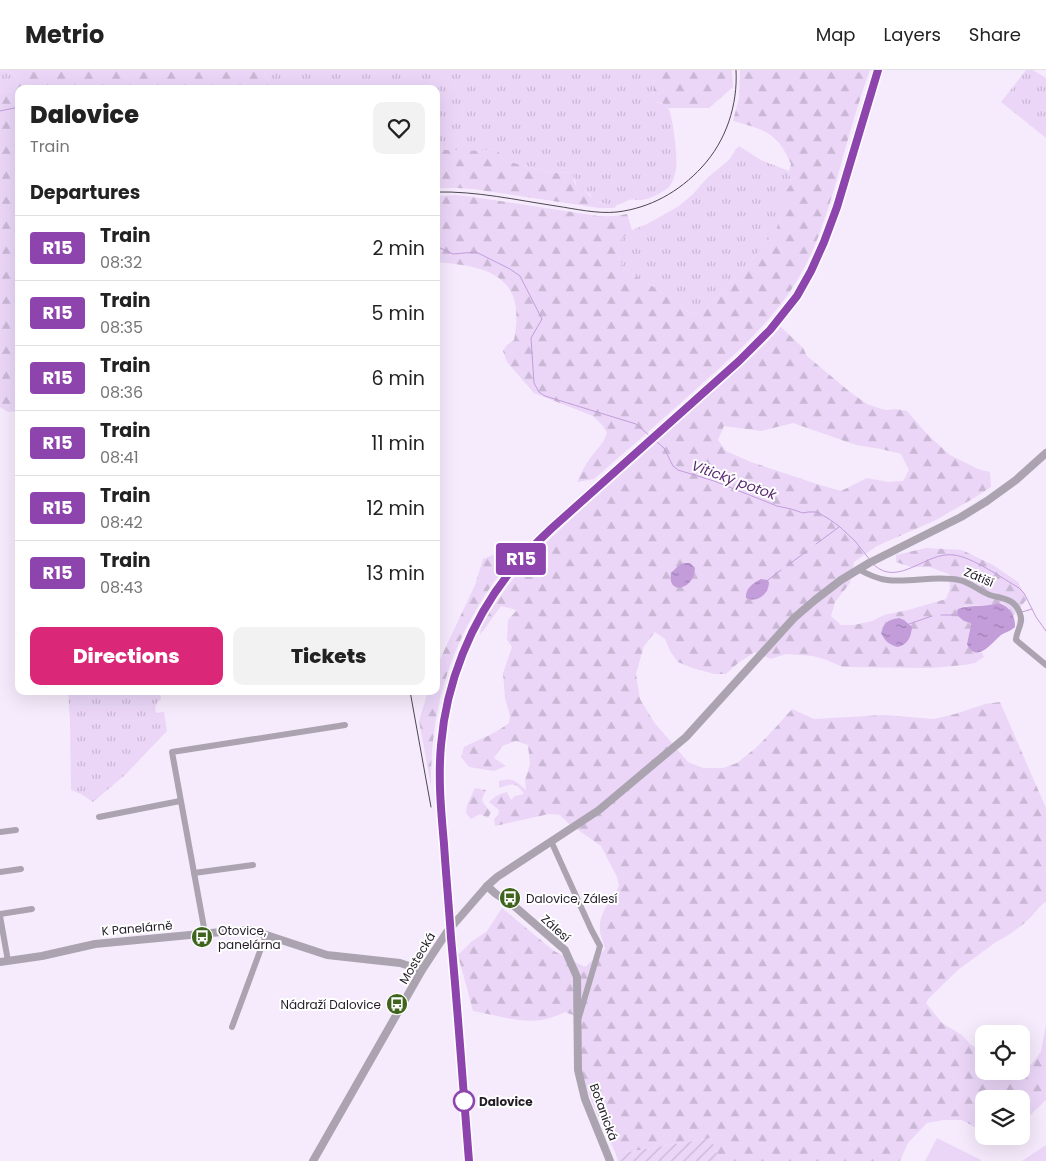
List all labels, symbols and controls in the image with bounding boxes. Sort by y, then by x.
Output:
text: Metrio [25,18,104,51]
text: Map [816,22,856,47]
text: Layers [884,22,941,47]
text: Share [969,22,1021,47]
text: Dalovice [30,98,139,131]
button: heart [373,102,425,154]
text: Train [30,135,70,158]
text: Departures [30,179,140,206]
text: Train [100,222,151,249]
text: R15 [42,235,73,260]
text: 2 min [373,235,425,262]
text: 08:32 [100,251,142,274]
text: Train [100,287,151,314]
text: R15 [42,300,73,325]
text: 5 min [372,300,425,327]
text: 08:35 [100,316,143,339]
text: Train [100,352,151,379]
text: R15 [42,365,73,390]
text: 6 min [371,365,425,392]
text: 08:36 [100,381,143,404]
text: Train [100,417,151,444]
text: R15 [42,430,73,455]
text: 11 min [371,430,425,457]
text: 08:41 [100,446,139,469]
water label: Vitický potok [689,455,780,505]
text: Train [100,482,151,509]
text: R15 [42,495,73,520]
text: 12 min [367,495,425,522]
text: 08:42 [100,511,143,534]
line badge: R15 [492,543,550,575]
text: R15 [506,546,536,571]
text: Train [100,547,151,574]
text: R15 [42,560,73,585]
text: 13 min [366,560,425,587]
street label: Zátiší [961,563,997,591]
text: 08:43 [100,576,143,599]
button: Directions [30,627,223,685]
button: Tickets [233,627,425,685]
bus stop icon: Dalovice, Zálesí [498,886,522,910]
place label: Dalovice, Zálesí [526,890,617,907]
street label: Zálesí [538,910,574,946]
street label: K Panelárně [101,916,173,940]
place label: Otovice, panelárna [218,922,281,953]
bus stop icon: Otovice, panelárna [190,925,214,949]
street label: Mostecká [395,929,439,987]
bus stop icon: Nádraží Dalovice [385,992,409,1016]
place label: Nádraží Dalovice [280,996,381,1013]
map controls [975,1025,1030,1145]
button: locate [975,1025,1030,1080]
street label: Botanická [586,1081,622,1143]
marker: Dalovice [453,1090,475,1112]
button: layers [975,1090,1030,1145]
place label: Dalovice [479,1093,533,1110]

